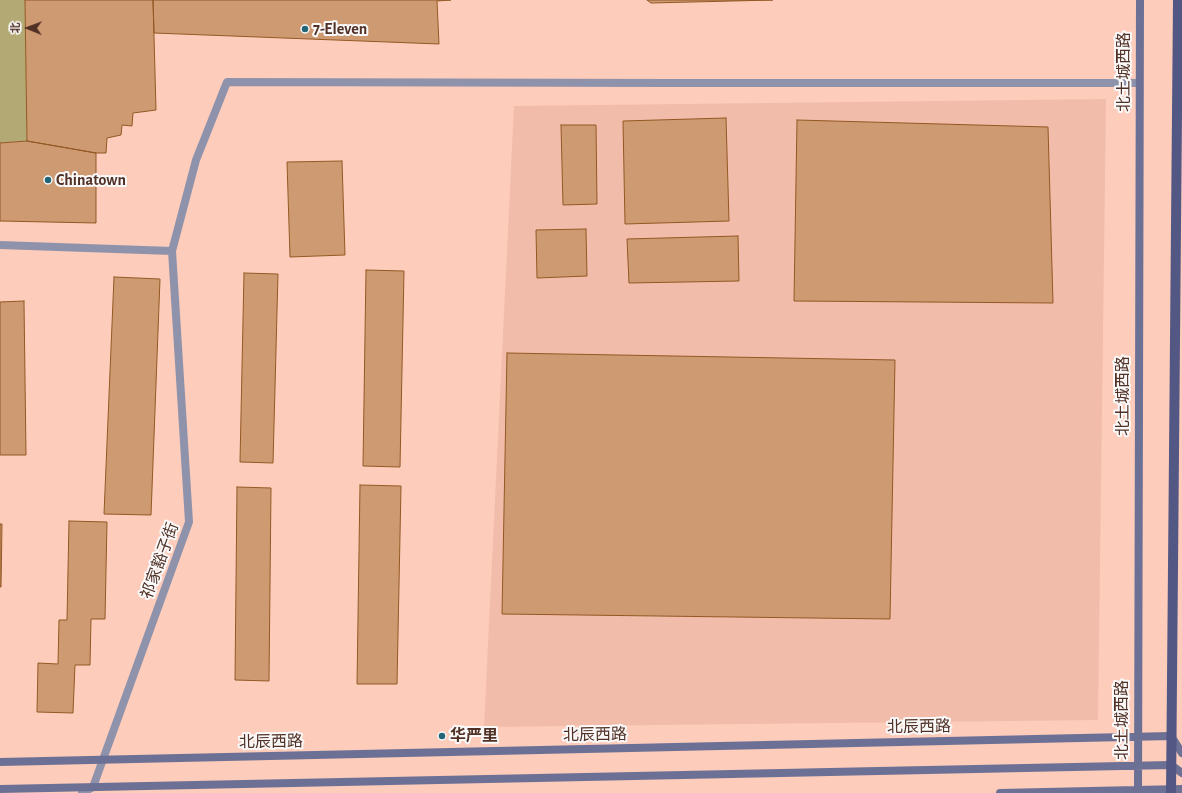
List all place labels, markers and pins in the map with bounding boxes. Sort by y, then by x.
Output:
place label: 7-Eleven [313,19,367,39]
marker: 7-Eleven [300,24,310,34]
place label: Chinatown [56,170,126,190]
marker: Chinatown [43,175,53,185]
place label: 华严里 [450,726,498,746]
marker: 华严里 [437,731,447,741]

